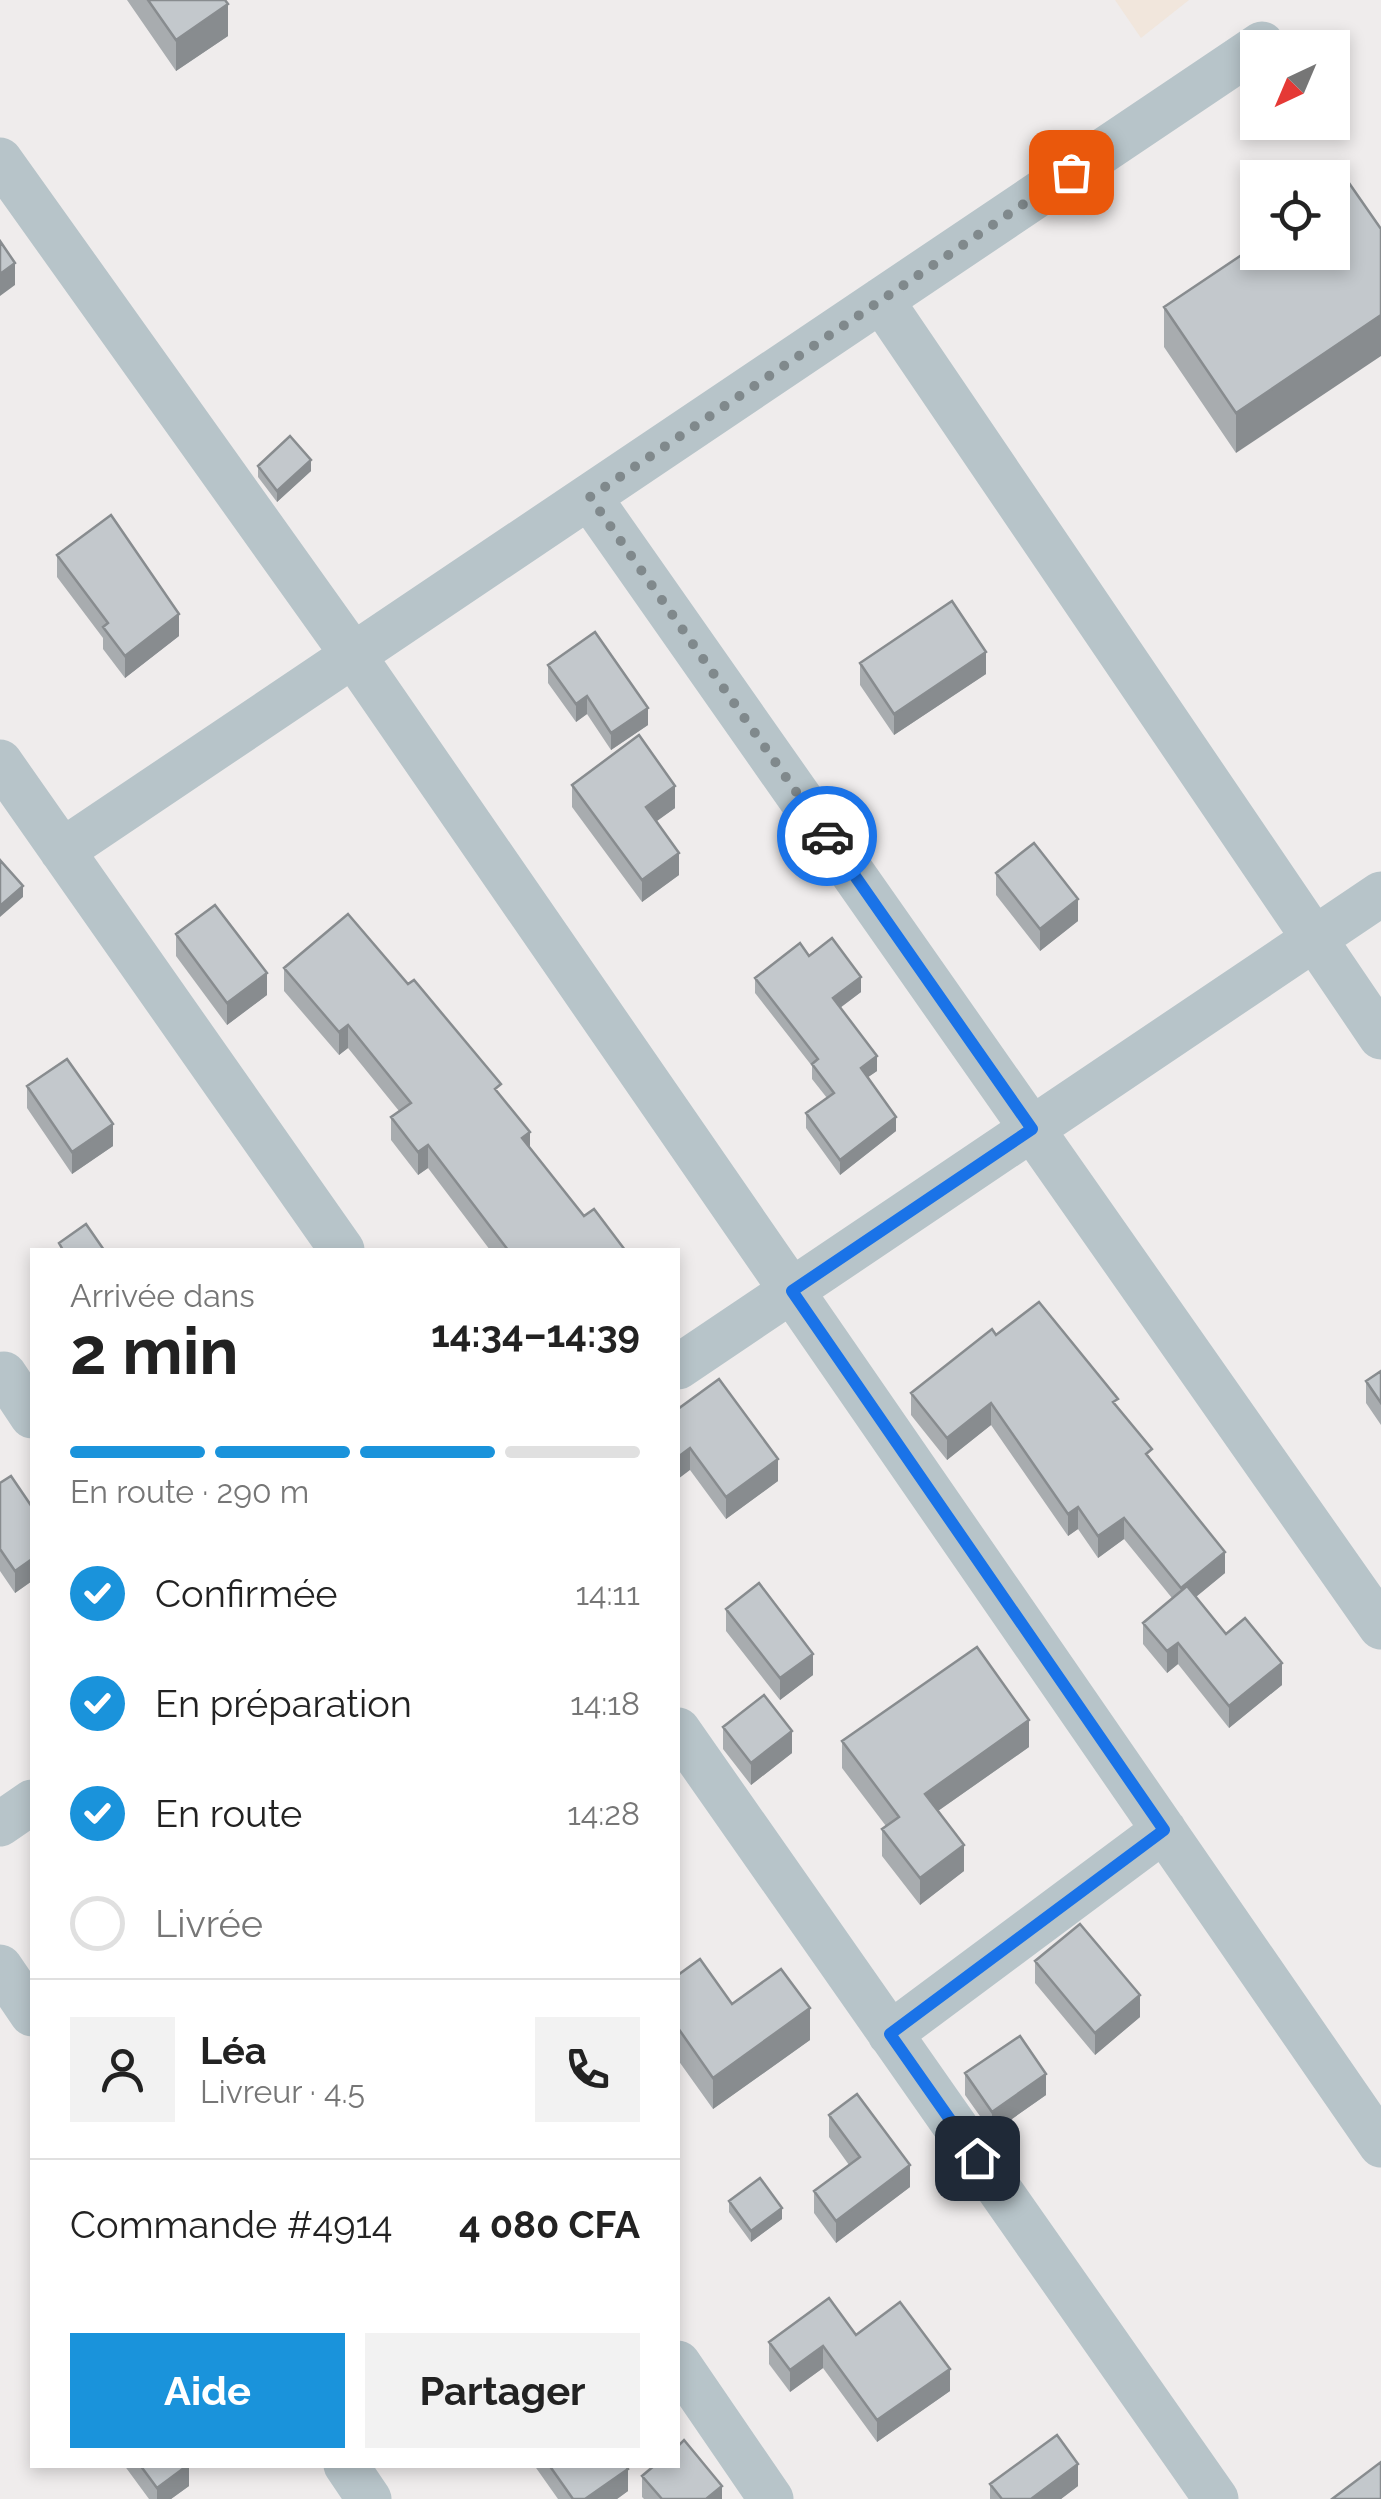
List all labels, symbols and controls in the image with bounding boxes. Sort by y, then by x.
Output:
north arrow [1240,30,1350,140]
map controls [1240,30,1350,270]
pin [1029,130,1114,215]
icon: bag [1044,145,1099,200]
button: locate [1240,160,1350,270]
courier [777,786,877,886]
icon: car [800,809,855,864]
text: Arrivée dans [70,1277,255,1314]
text: 14:34–14:39 [431,1311,640,1356]
text: 2 min [70,1313,239,1389]
text: En route · 290 m [70,1473,309,1510]
icon: check [70,1566,125,1621]
text: Confirmée [155,1571,338,1616]
text: 14:11 [575,1575,640,1612]
icon: check [70,1676,125,1731]
text: En préparation [155,1681,412,1726]
text: 14:18 [570,1685,640,1722]
icon: check [70,1786,125,1841]
text: En route [155,1791,302,1836]
text: 14:28 [567,1795,640,1832]
text: Livrée [155,1901,263,1946]
button: person [70,2017,175,2122]
button: phone [535,2017,640,2122]
text: Léa [200,2028,267,2073]
text: Livreur · 4.5 [200,2073,365,2110]
pin [935,2116,1020,2201]
icon: home [950,2131,1005,2186]
text: Commande #4914 [70,2202,392,2247]
text: 4 080 CFA [459,2202,640,2247]
button: Aide [70,2333,345,2448]
button: Partager [365,2333,640,2448]

